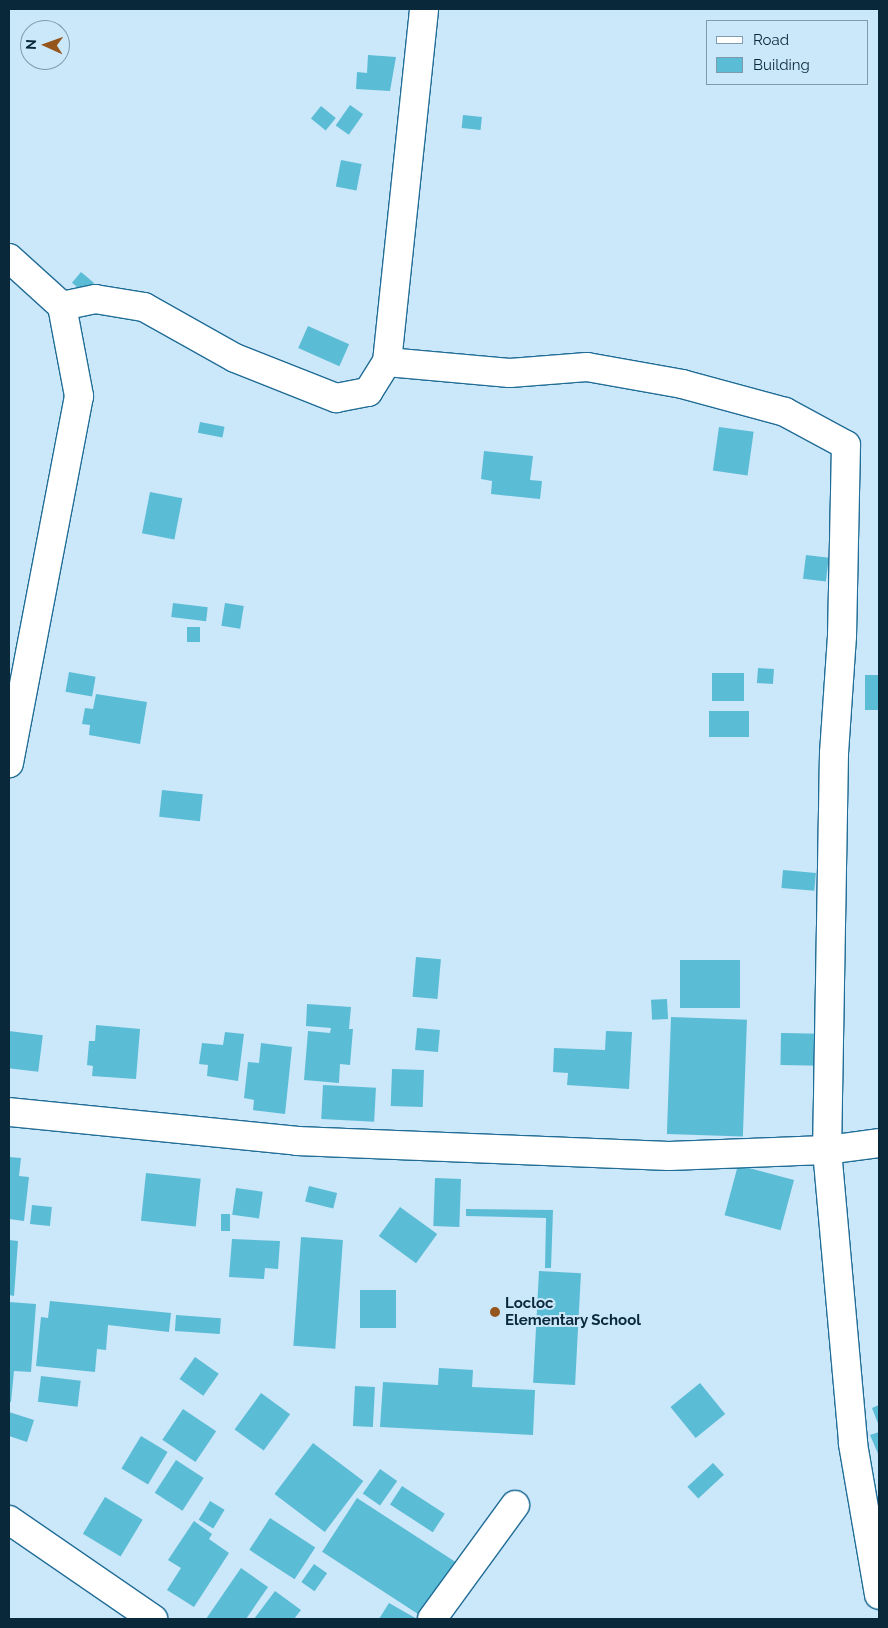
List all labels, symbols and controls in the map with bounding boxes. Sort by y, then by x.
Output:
north arrow [20,20,70,70]
legend [706,20,868,85]
text: Road [753,31,789,49]
text: N [23,39,39,50]
text: Building [753,56,810,74]
place label: Locloc Elementary School [505,1294,641,1329]
marker: Locloc Elementary School [489,1306,501,1318]

